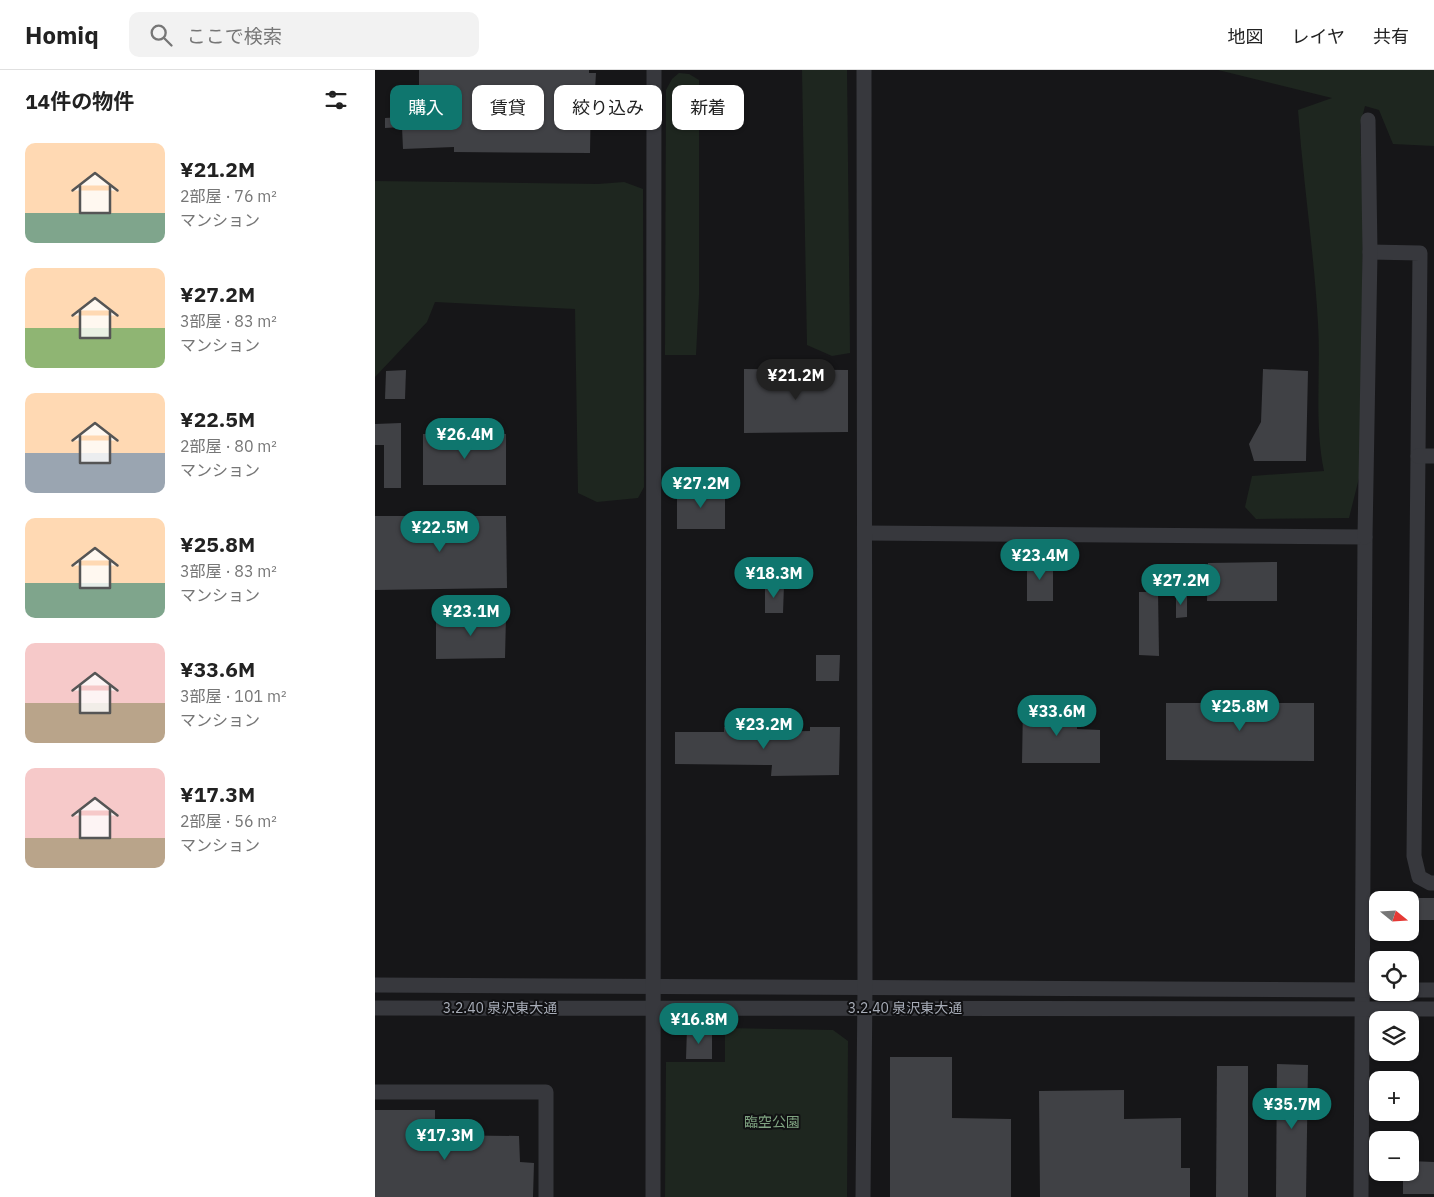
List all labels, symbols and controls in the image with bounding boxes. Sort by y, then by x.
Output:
search box [129,12,479,57]
text: Homiq [25,19,99,51]
icon: search [147,21,175,49]
text: ここで検索 [187,24,282,48]
text: 地図 [1228,25,1264,48]
text: レイヤ [1292,25,1345,48]
text: 共有 [1373,25,1409,48]
chip: 購入 [390,85,462,130]
chip: 賃貸 [472,85,544,130]
chip: 絞り込み [554,85,662,130]
chip: 新着 [672,85,744,130]
icon: filters [322,86,350,114]
text: 14件の物件 [25,87,134,115]
text: ¥21.2M [180,155,255,183]
icon: home [65,163,125,223]
text: 2部屋 · 76 m² [180,186,277,206]
text: マンション [180,210,260,230]
text: ¥27.2M [180,280,255,308]
icon: home [65,288,125,348]
text: 3部屋 · 83 m² [180,311,277,331]
text: マンション [180,335,260,355]
pin: ¥21.2M [755,358,837,401]
text: ¥21.2M [767,365,825,385]
text: ¥22.5M [180,405,255,433]
icon: home [65,413,125,473]
pin: ¥26.4M [424,418,506,460]
text: ¥26.4M [436,424,494,444]
text: 2部屋 · 80 m² [180,436,277,456]
text: マンション [180,460,260,480]
pin: ¥27.2M [660,466,742,509]
text: ¥27.2M [672,473,730,493]
pin: ¥22.5M [399,510,481,553]
text: ¥22.5M [411,517,469,537]
text: ¥25.8M [180,530,255,558]
icon: home [65,538,125,598]
pin: ¥23.4M [999,538,1081,581]
text: ¥23.4M [1011,545,1069,565]
pin: ¥18.3M [733,556,815,599]
text: 3部屋 · 83 m² [180,561,277,581]
text: ¥18.3M [745,563,803,583]
pin: ¥27.2M [1140,564,1222,606]
text: ¥27.2M [1152,570,1210,590]
text: マンション [180,585,260,605]
pin: ¥23.1M [430,594,512,637]
text: ¥23.1M [442,601,500,621]
text: ¥33.6M [180,655,255,683]
icon: home [65,663,125,723]
text: 3部屋 · 101 m² [180,686,286,706]
pin: ¥25.8M [1199,690,1281,732]
pin: ¥33.6M [1016,694,1098,737]
text: ¥25.8M [1211,696,1269,716]
text: ¥33.6M [1028,701,1086,721]
pin: ¥23.2M [723,708,805,750]
text: マンション [180,710,260,730]
text: ¥23.2M [735,714,793,734]
text: ¥17.3M [180,780,255,808]
icon: home [65,788,125,848]
text: 2部屋 · 56 m² [180,811,277,831]
text: マンション [180,835,260,855]
north arrow [1369,891,1419,941]
map controls [1369,891,1419,1181]
button: locate [1369,951,1419,1001]
street label: 3.2.40 泉沢東大通 [443,999,557,1017]
street label: 3.2.40 泉沢東大通 [848,999,962,1017]
pin: ¥16.8M [658,1002,740,1045]
text: ¥16.8M [670,1009,728,1029]
button: layers [1369,1011,1419,1061]
button: + [1369,1071,1419,1121]
pin: ¥35.7M [1251,1088,1333,1130]
text: ¥35.7M [1263,1094,1321,1114]
park label: 臨空公園 [744,1113,800,1131]
pin: ¥17.3M [404,1118,486,1161]
text: ¥17.3M [416,1125,474,1145]
button: − [1369,1131,1419,1181]

